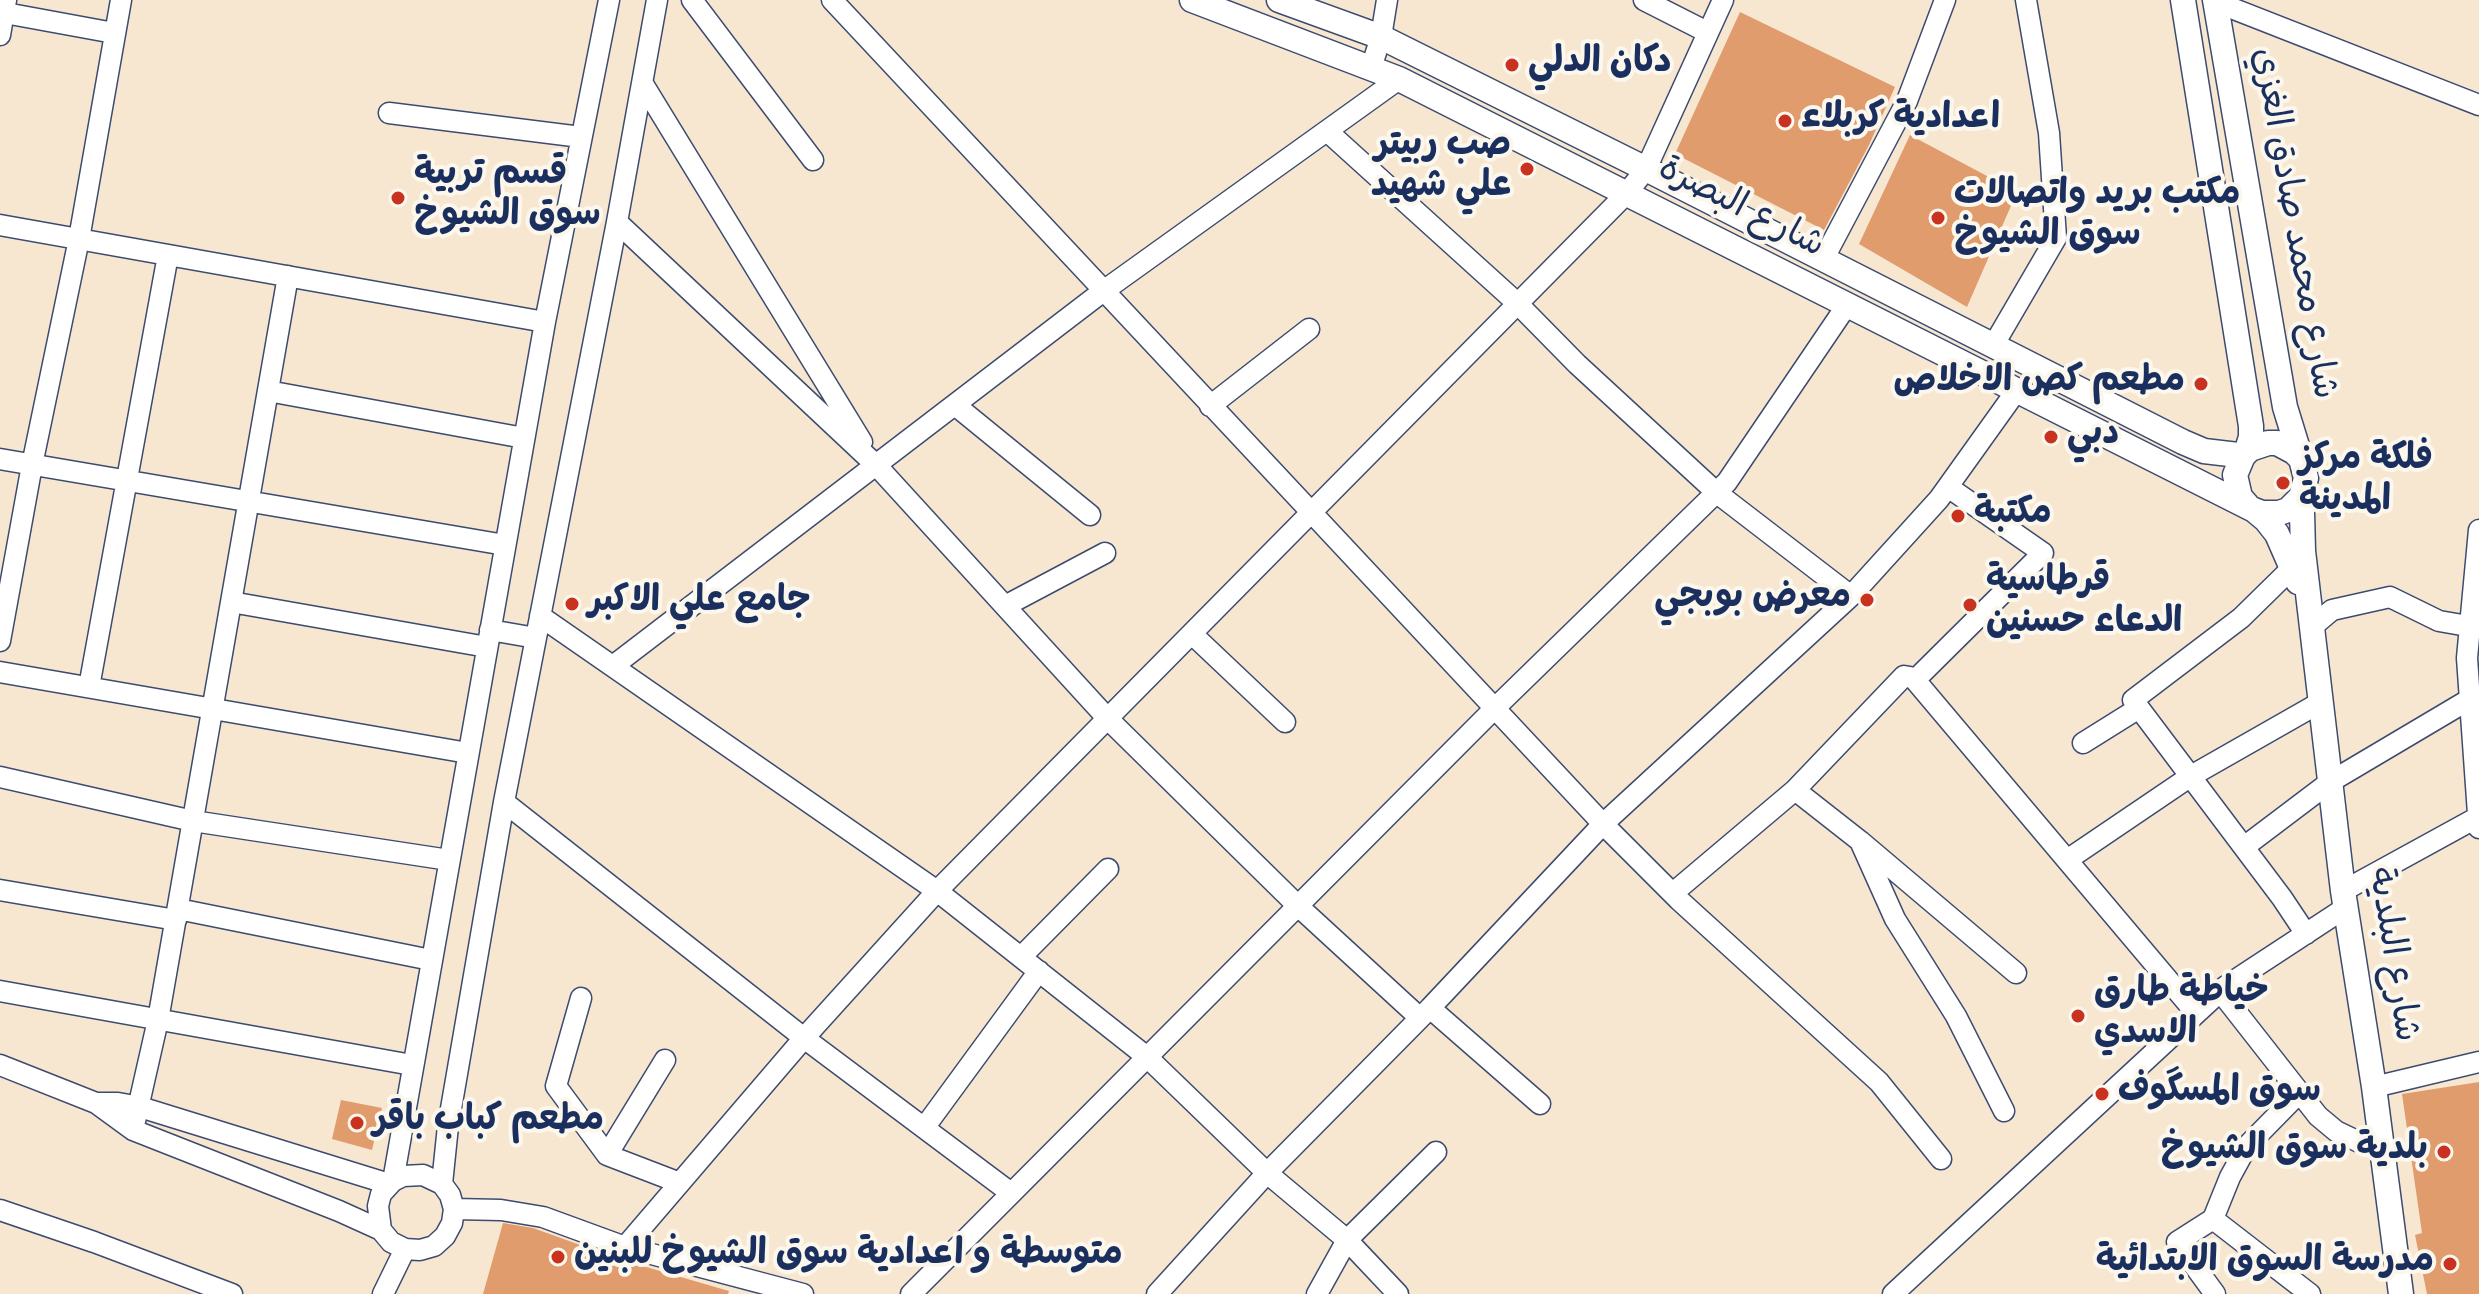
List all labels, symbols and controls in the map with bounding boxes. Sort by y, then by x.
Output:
place label: دكان الدلي [1528,43,1672,87]
street label: شارع محمد صادق الغزي [2239,45,2343,403]
marker: دكان الدلي [1503,56,1521,74]
place label: اعدادية كربلاء [1801,99,2000,143]
marker: اعدادية كربلاء [1776,112,1794,130]
place label: صب ربيتر علي شهيد [1371,126,1511,211]
street label: شارع البصرة [1650,150,1830,270]
place label: قسم تربية سوق الشيوخ [414,155,601,240]
marker: صب ربيتر علي شهيد [1518,160,1536,178]
place label: مكتب بريد واتصالات سوق الشيوخ [1954,175,2240,260]
marker: قسم تربية سوق الشيوخ [389,189,407,207]
marker: مكتب بريد واتصالات سوق الشيوخ [1929,209,1947,227]
place label: مطعم كص الاخلاص [1894,362,2185,406]
marker: مطعم كص الاخلاص [2192,375,2210,393]
place label: دبي [2067,415,2119,459]
marker: دبي [2042,428,2060,446]
place label: فلكة مركز المدينة [2299,440,2433,525]
marker: فلكة مركز المدينة [2274,474,2292,492]
place label: مكتبة [1974,494,2052,538]
marker: مكتبة [1949,507,1967,525]
place label: قرطاسية الدعاء حسنين [1986,562,2182,647]
place label: معرض بوبجي [1654,578,1851,622]
place label: جامع علي الاكبر [588,582,811,626]
marker: معرض بوبجي [1858,591,1876,609]
marker: جامع علي الاكبر [563,595,581,613]
marker: قرطاسية الدعاء حسنين [1961,596,1979,614]
street label: شارع البلدية [2355,865,2425,1045]
place label: خياطة طارق الاسدي [2094,973,2269,1058]
marker: خياطة طارق الاسدي [2069,1007,2087,1025]
place label: سوق المسگوف [2118,1072,2321,1116]
marker: سوق المسگوف [2093,1085,2111,1103]
place label: مطعم كباب باقر [373,1101,604,1145]
marker: مطعم كباب باقر [348,1114,366,1132]
place label: بلدية سوق الشيوخ [2160,1130,2428,1174]
marker: بلدية سوق الشيوخ [2435,1143,2453,1161]
place label: متوسطة و اعدادية سوق الشيوخ للبنين [574,1235,1123,1279]
place label: مدرسة السوق الابتدائية [2096,1242,2434,1286]
marker: متوسطة و اعدادية سوق الشيوخ للبنين [549,1248,567,1266]
marker: مدرسة السوق الابتدائية [2441,1255,2459,1273]

